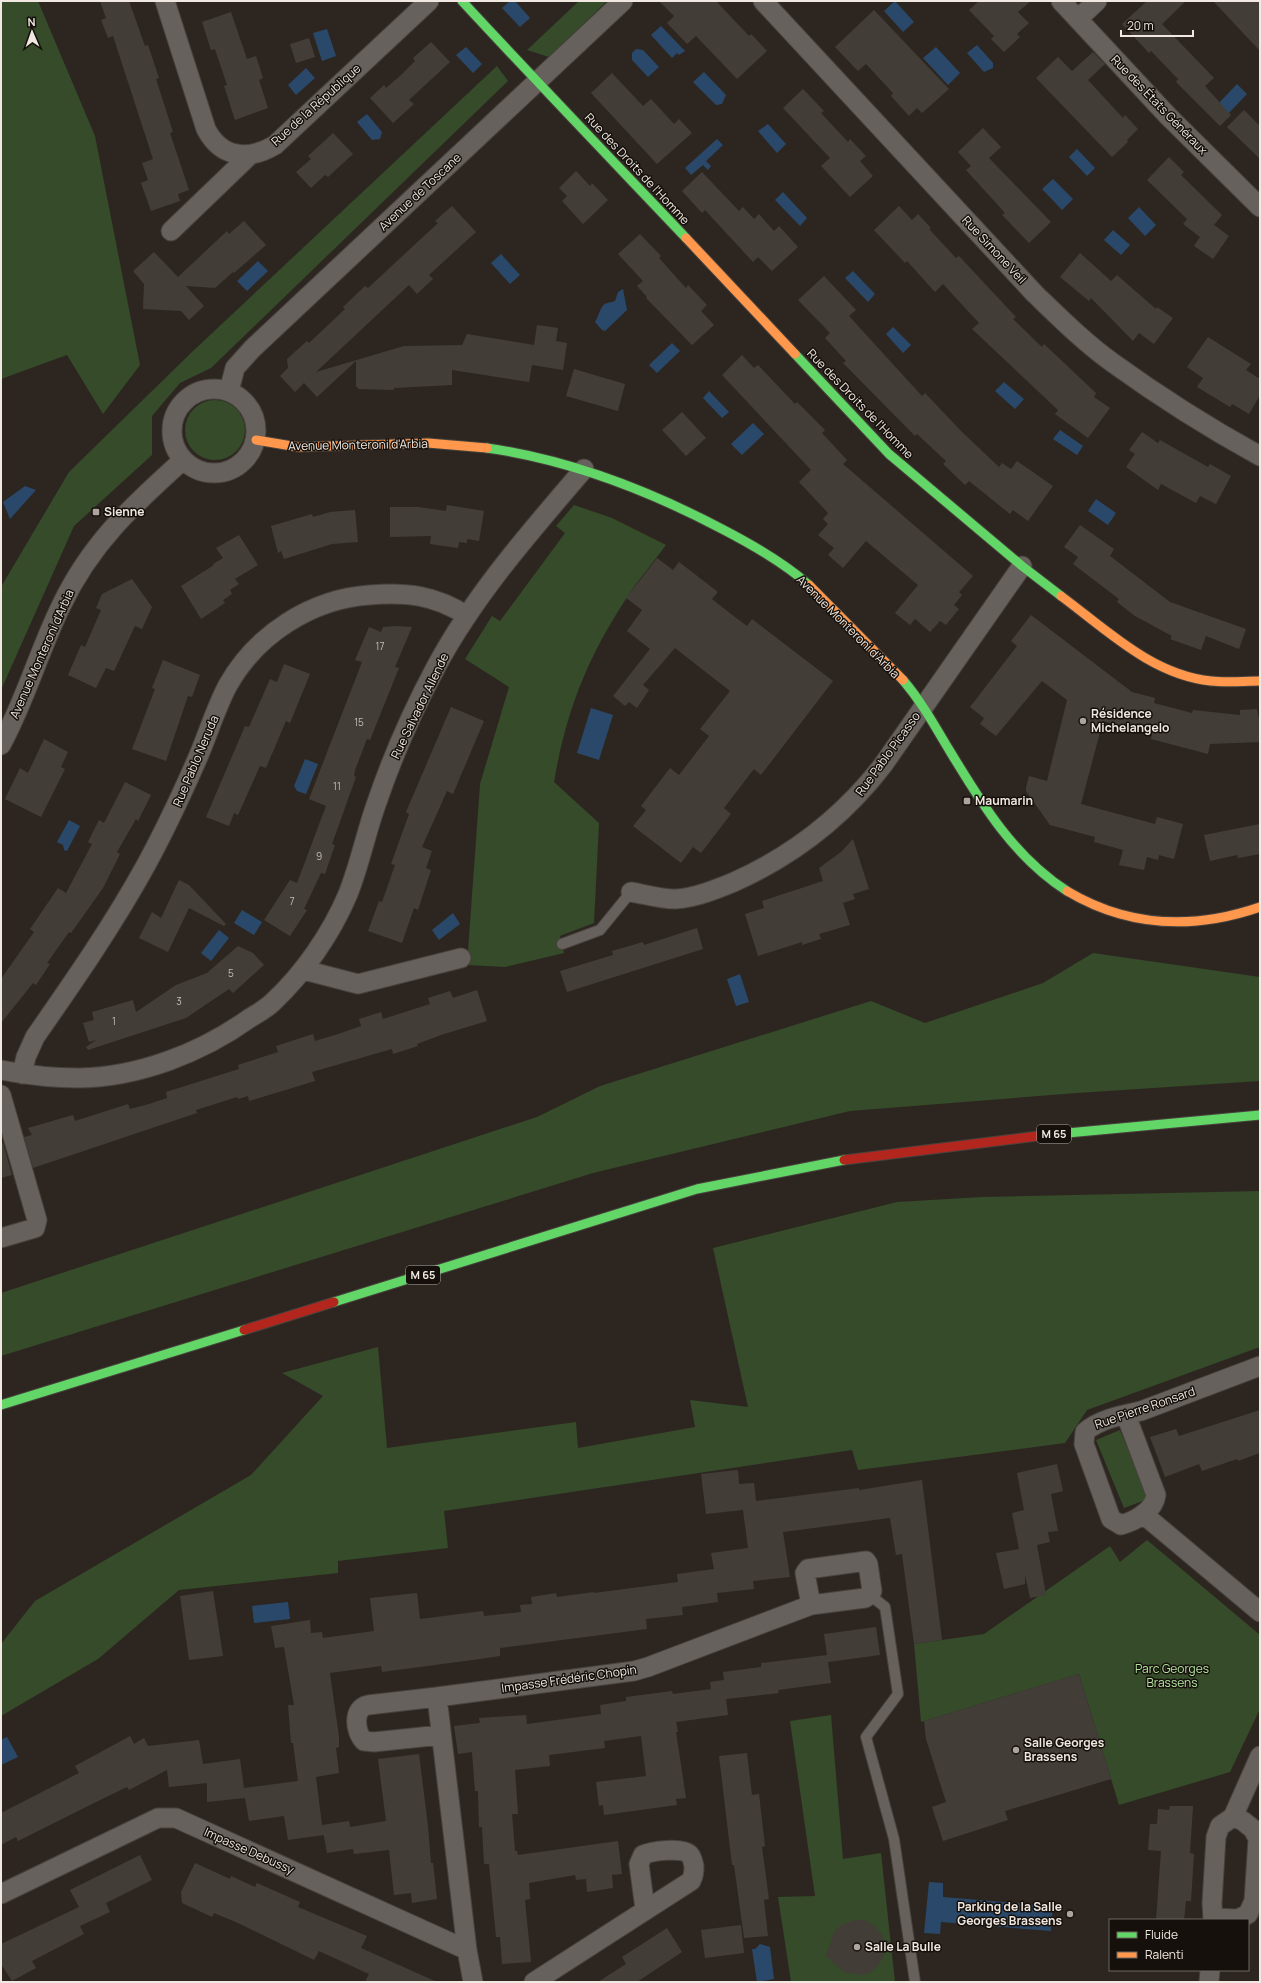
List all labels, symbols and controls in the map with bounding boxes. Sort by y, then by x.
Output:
north arrow [12,12,52,52]
scale bar [1121,12,1193,38]
text: N [27,14,36,29]
text: 20 m [1127,17,1154,34]
street label: Rue des États Généraux [1107,51,1212,159]
street label: Rue de la République [267,60,364,149]
street label: Rue des Droits de l'Homme [581,109,694,228]
street label: Avenue de Toscane [375,149,465,234]
street label: Rue Simone Veil [958,212,1030,287]
street label: Rue des Droits de l'Homme [803,345,917,462]
street label: Avenue Monteroni d'Arbia [288,435,428,454]
place label: Sienne [104,503,144,520]
marker: Sienne [91,507,101,517]
street label: Avenue Monteroni d'Arbia [793,571,904,682]
street label: Avenue Monteroni d'Arbia [5,587,78,721]
house number: 17 [376,639,384,653]
street label: Rue Salvador Allende [387,650,453,761]
place label: Résidence Michelangelo [1091,705,1169,736]
street label: Rue Pablo Picasso [851,708,924,799]
street label: Rue Pablo Neruda [169,713,222,809]
house number: 15 [354,715,364,729]
marker: Résidence Michelangelo [1078,716,1088,726]
house number: 11 [333,779,341,793]
place label: Maumarin [975,792,1033,809]
marker: Maumarin [962,796,972,806]
house number: 9 [316,849,322,863]
house number: 7 [289,894,295,908]
house number: 5 [228,966,234,980]
house number: 3 [176,994,182,1008]
house number: 1 [112,1014,116,1028]
road number: M 65 [1037,1125,1071,1143]
road number: M 65 [406,1266,440,1284]
street label: Rue Pierre Ronsard [1092,1382,1197,1433]
park label: Parc Georges Brassens [1135,1660,1209,1691]
street label: Impasse Frédéric Chopin [500,1661,638,1696]
place label: Salle Georges Brassens [1024,1734,1105,1765]
marker: Salle Georges Brassens [1011,1745,1021,1755]
street label: Impasse Debussy [202,1823,297,1878]
place label: Parking de la Salle Georges Brassens [957,1898,1062,1929]
marker: Parking de la Salle Georges Brassens [1065,1909,1075,1919]
legend [1109,1919,1249,1971]
text: Fluide [1145,1926,1178,1943]
place label: Salle La Bulle [865,1938,941,1955]
marker: Salle La Bulle [852,1942,862,1952]
text: Ralenti [1145,1946,1184,1963]

